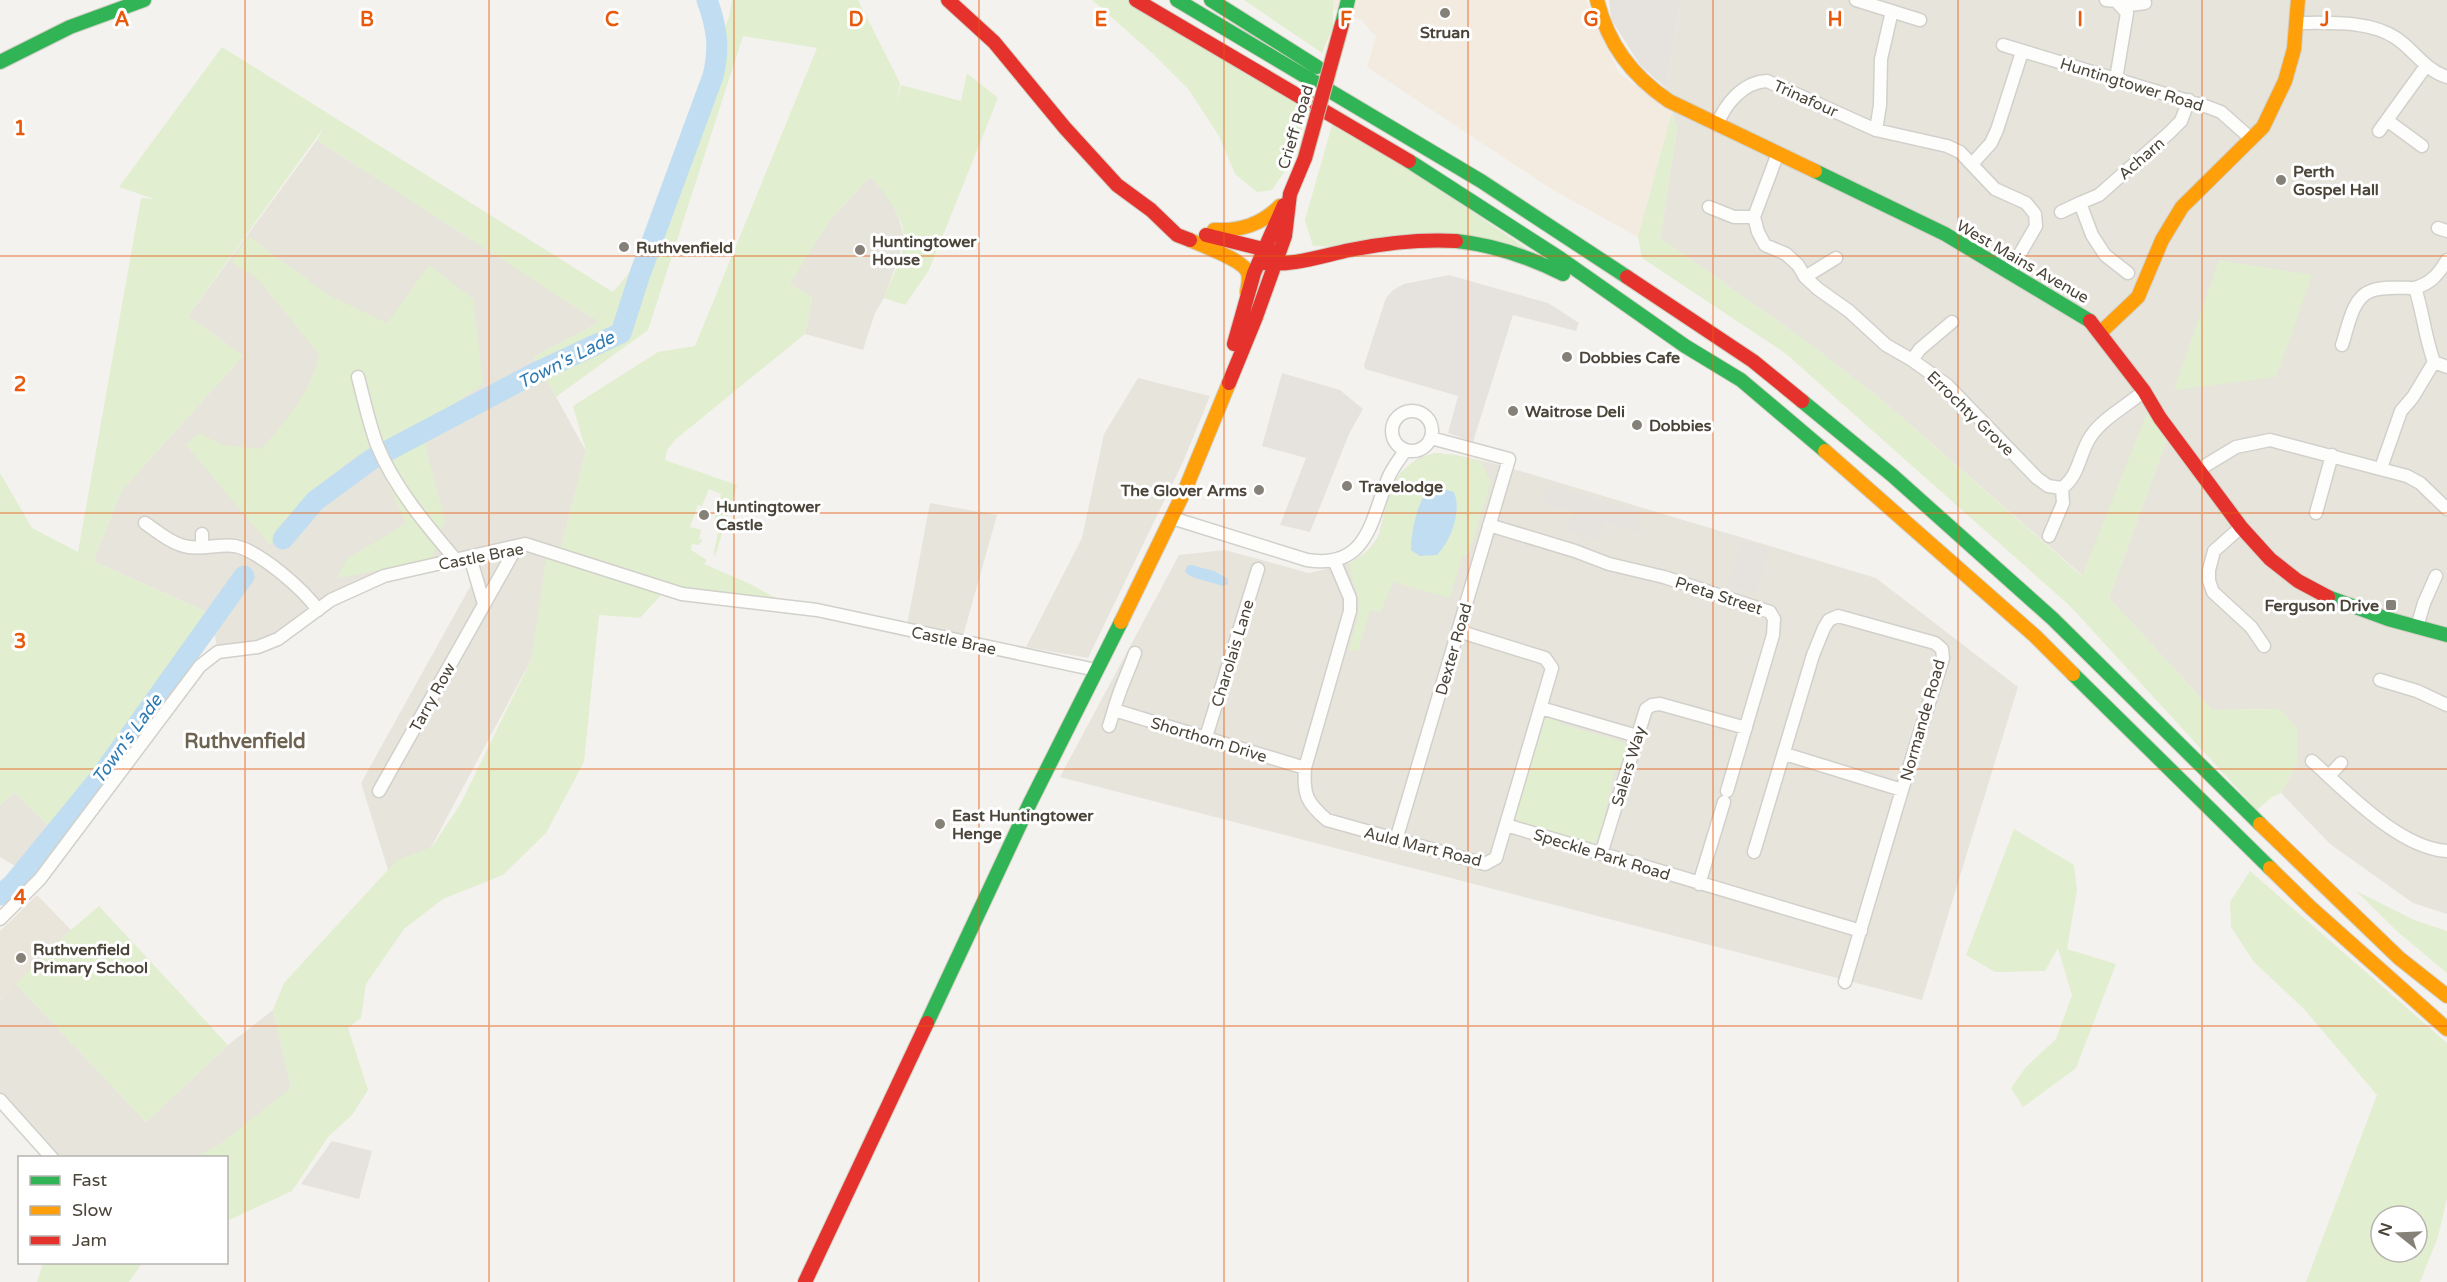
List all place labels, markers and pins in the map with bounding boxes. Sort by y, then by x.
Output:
marker: Struan [1438,6,1452,20]
place label: Struan [1420,23,1470,43]
place label: Perth Gospel Hall [2293,162,2379,200]
marker: Perth Gospel Hall [2274,173,2288,187]
place label: Huntingtower House [872,232,977,270]
place label: Ruthvenfield [636,238,733,258]
marker: Ruthvenfield [617,240,631,254]
marker: Huntingtower House [853,243,867,257]
place label: Dobbies Cafe [1579,348,1680,368]
marker: Dobbies Cafe [1560,350,1574,364]
place label: Waitrose Deli [1525,402,1625,422]
marker: Waitrose Deli [1506,404,1520,418]
place label: Dobbies [1649,416,1712,436]
marker: Dobbies [1630,418,1644,432]
place label: Travelodge [1358,477,1443,497]
marker: Travelodge [1340,479,1354,493]
place label: The Glover Arms [1120,481,1247,501]
marker: The Glover Arms [1252,483,1266,497]
place label: Huntingtower Castle [716,497,821,535]
marker: Huntingtower Castle [697,508,711,522]
place label: Ferguson Drive [2264,596,2379,616]
marker: Ferguson Drive [2384,598,2398,612]
place label: East Huntingtower Henge [952,806,1094,844]
marker: East Huntingtower Henge [933,817,947,831]
place label: Ruthvenfield Primary School [33,940,148,978]
marker: Ruthvenfield Primary School [14,951,28,965]

